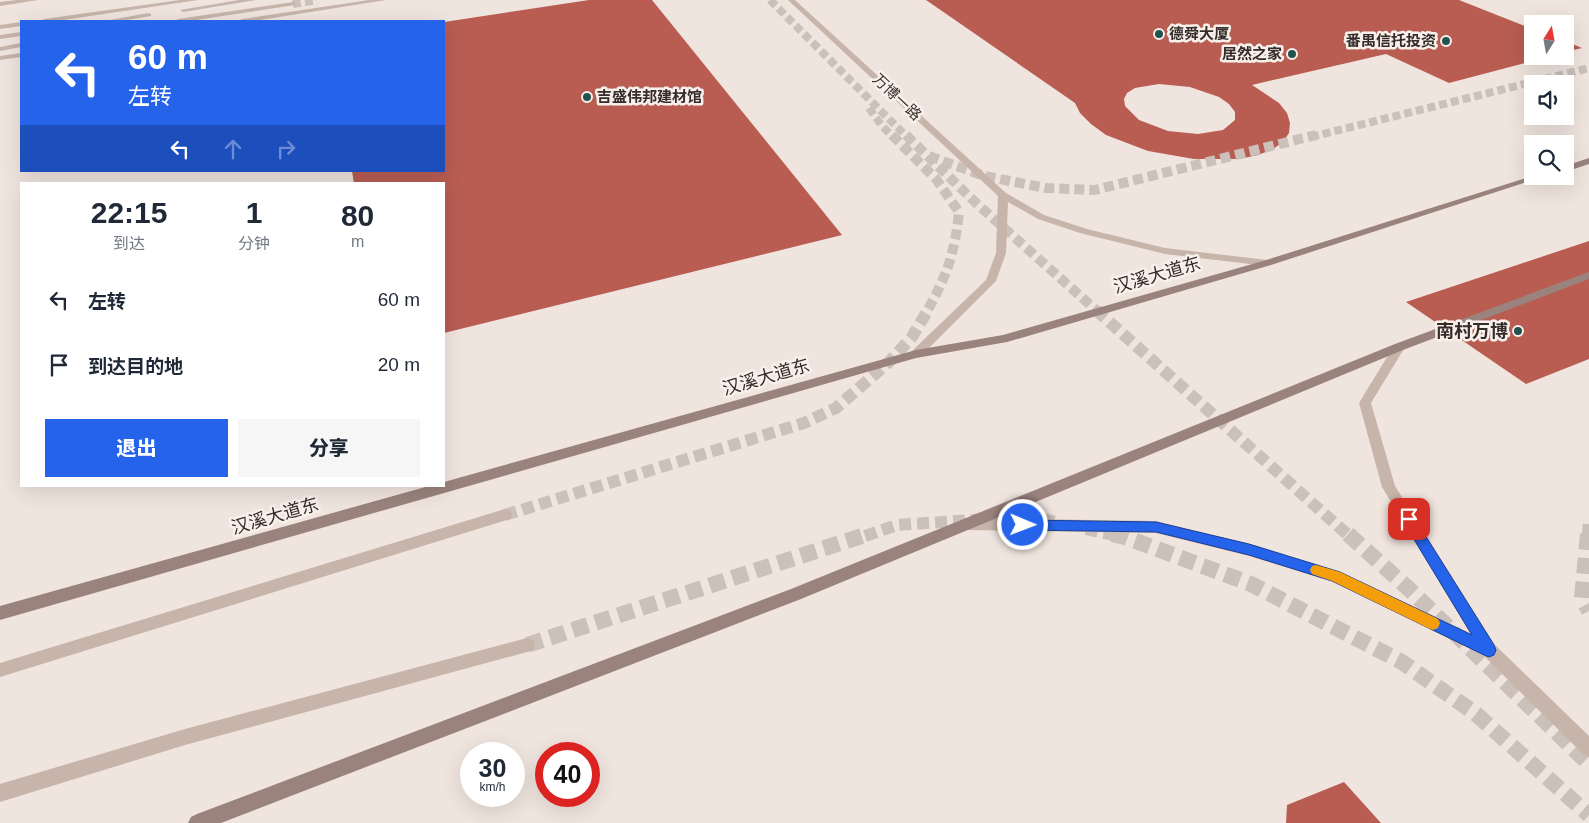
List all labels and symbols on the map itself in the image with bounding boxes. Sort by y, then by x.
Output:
north arrow [1524,15,1574,65]
place label: 德舜大厦 [1169,25,1229,42]
marker: 德舜大厦 [1153,28,1165,40]
place label: 番禺信托投资 [1346,32,1436,49]
marker: 番禺信托投资 [1440,35,1452,47]
place label: 居然之家 [1222,45,1282,62]
marker: 居然之家 [1286,48,1298,60]
street label: 万博一路 [870,70,925,123]
place label: 吉盛伟邦建材馆 [597,88,702,105]
marker: 吉盛伟邦建材馆 [581,91,593,103]
street label: 汉溪大道东 [1111,253,1203,297]
place label: 南村万博 [1436,321,1508,341]
marker: 南村万博 [1512,325,1524,337]
street label: 汉溪大道东 [720,355,812,399]
street label: 汉溪大道东 [229,494,321,538]
position arrow [996,498,1048,550]
pin [1388,498,1430,540]
speed limit sign: 40 [535,742,600,807]

